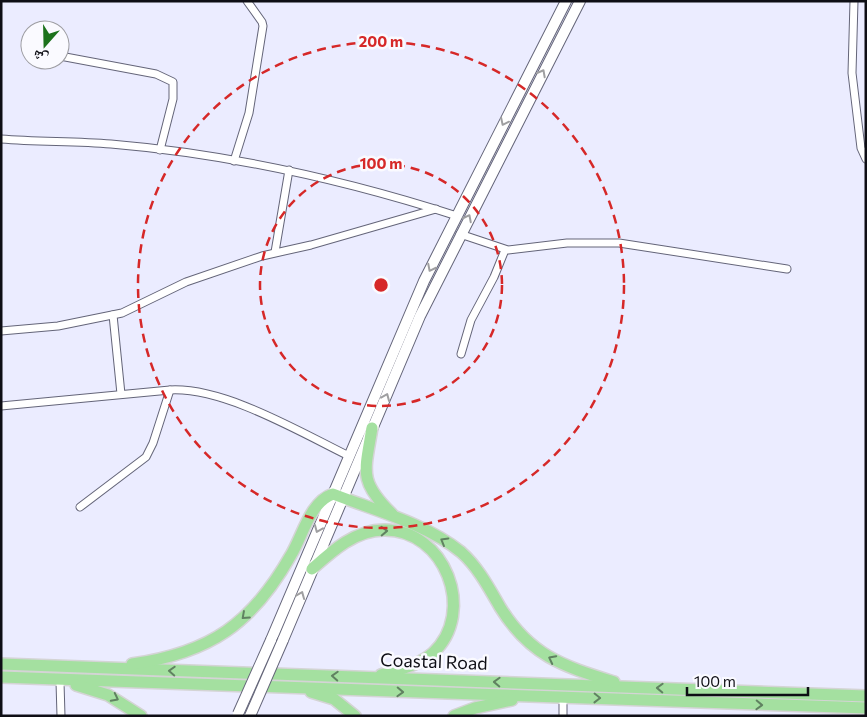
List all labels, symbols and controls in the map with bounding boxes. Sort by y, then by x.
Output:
north arrow [20,20,70,70]
text: 200 m [359,32,403,50]
text: ش [30,46,51,68]
one-way arrow [536,70,546,79]
one-way arrow [500,117,510,126]
text: 100 m [360,154,402,172]
one-way arrow [462,214,472,223]
one-way arrow [427,262,437,271]
centre of rings [372,276,390,294]
one-way arrow [379,393,390,402]
one-way arrow [314,524,324,533]
one-way arrow [380,525,388,536]
one-way arrow [440,538,449,548]
one-way arrow [295,591,305,600]
one-way arrow [242,611,251,620]
street label: Coastal Road [380,648,488,674]
one-way arrow [548,655,557,665]
scale bar [687,664,808,696]
one-way arrow [168,665,176,676]
one-way arrow [331,671,338,681]
text: 100 m [694,672,736,690]
one-way arrow [493,677,501,688]
one-way arrow [655,683,663,693]
one-way arrow [396,686,404,697]
one-way arrow [110,692,119,702]
one-way arrow [593,693,601,704]
one-way arrow [756,699,764,710]

